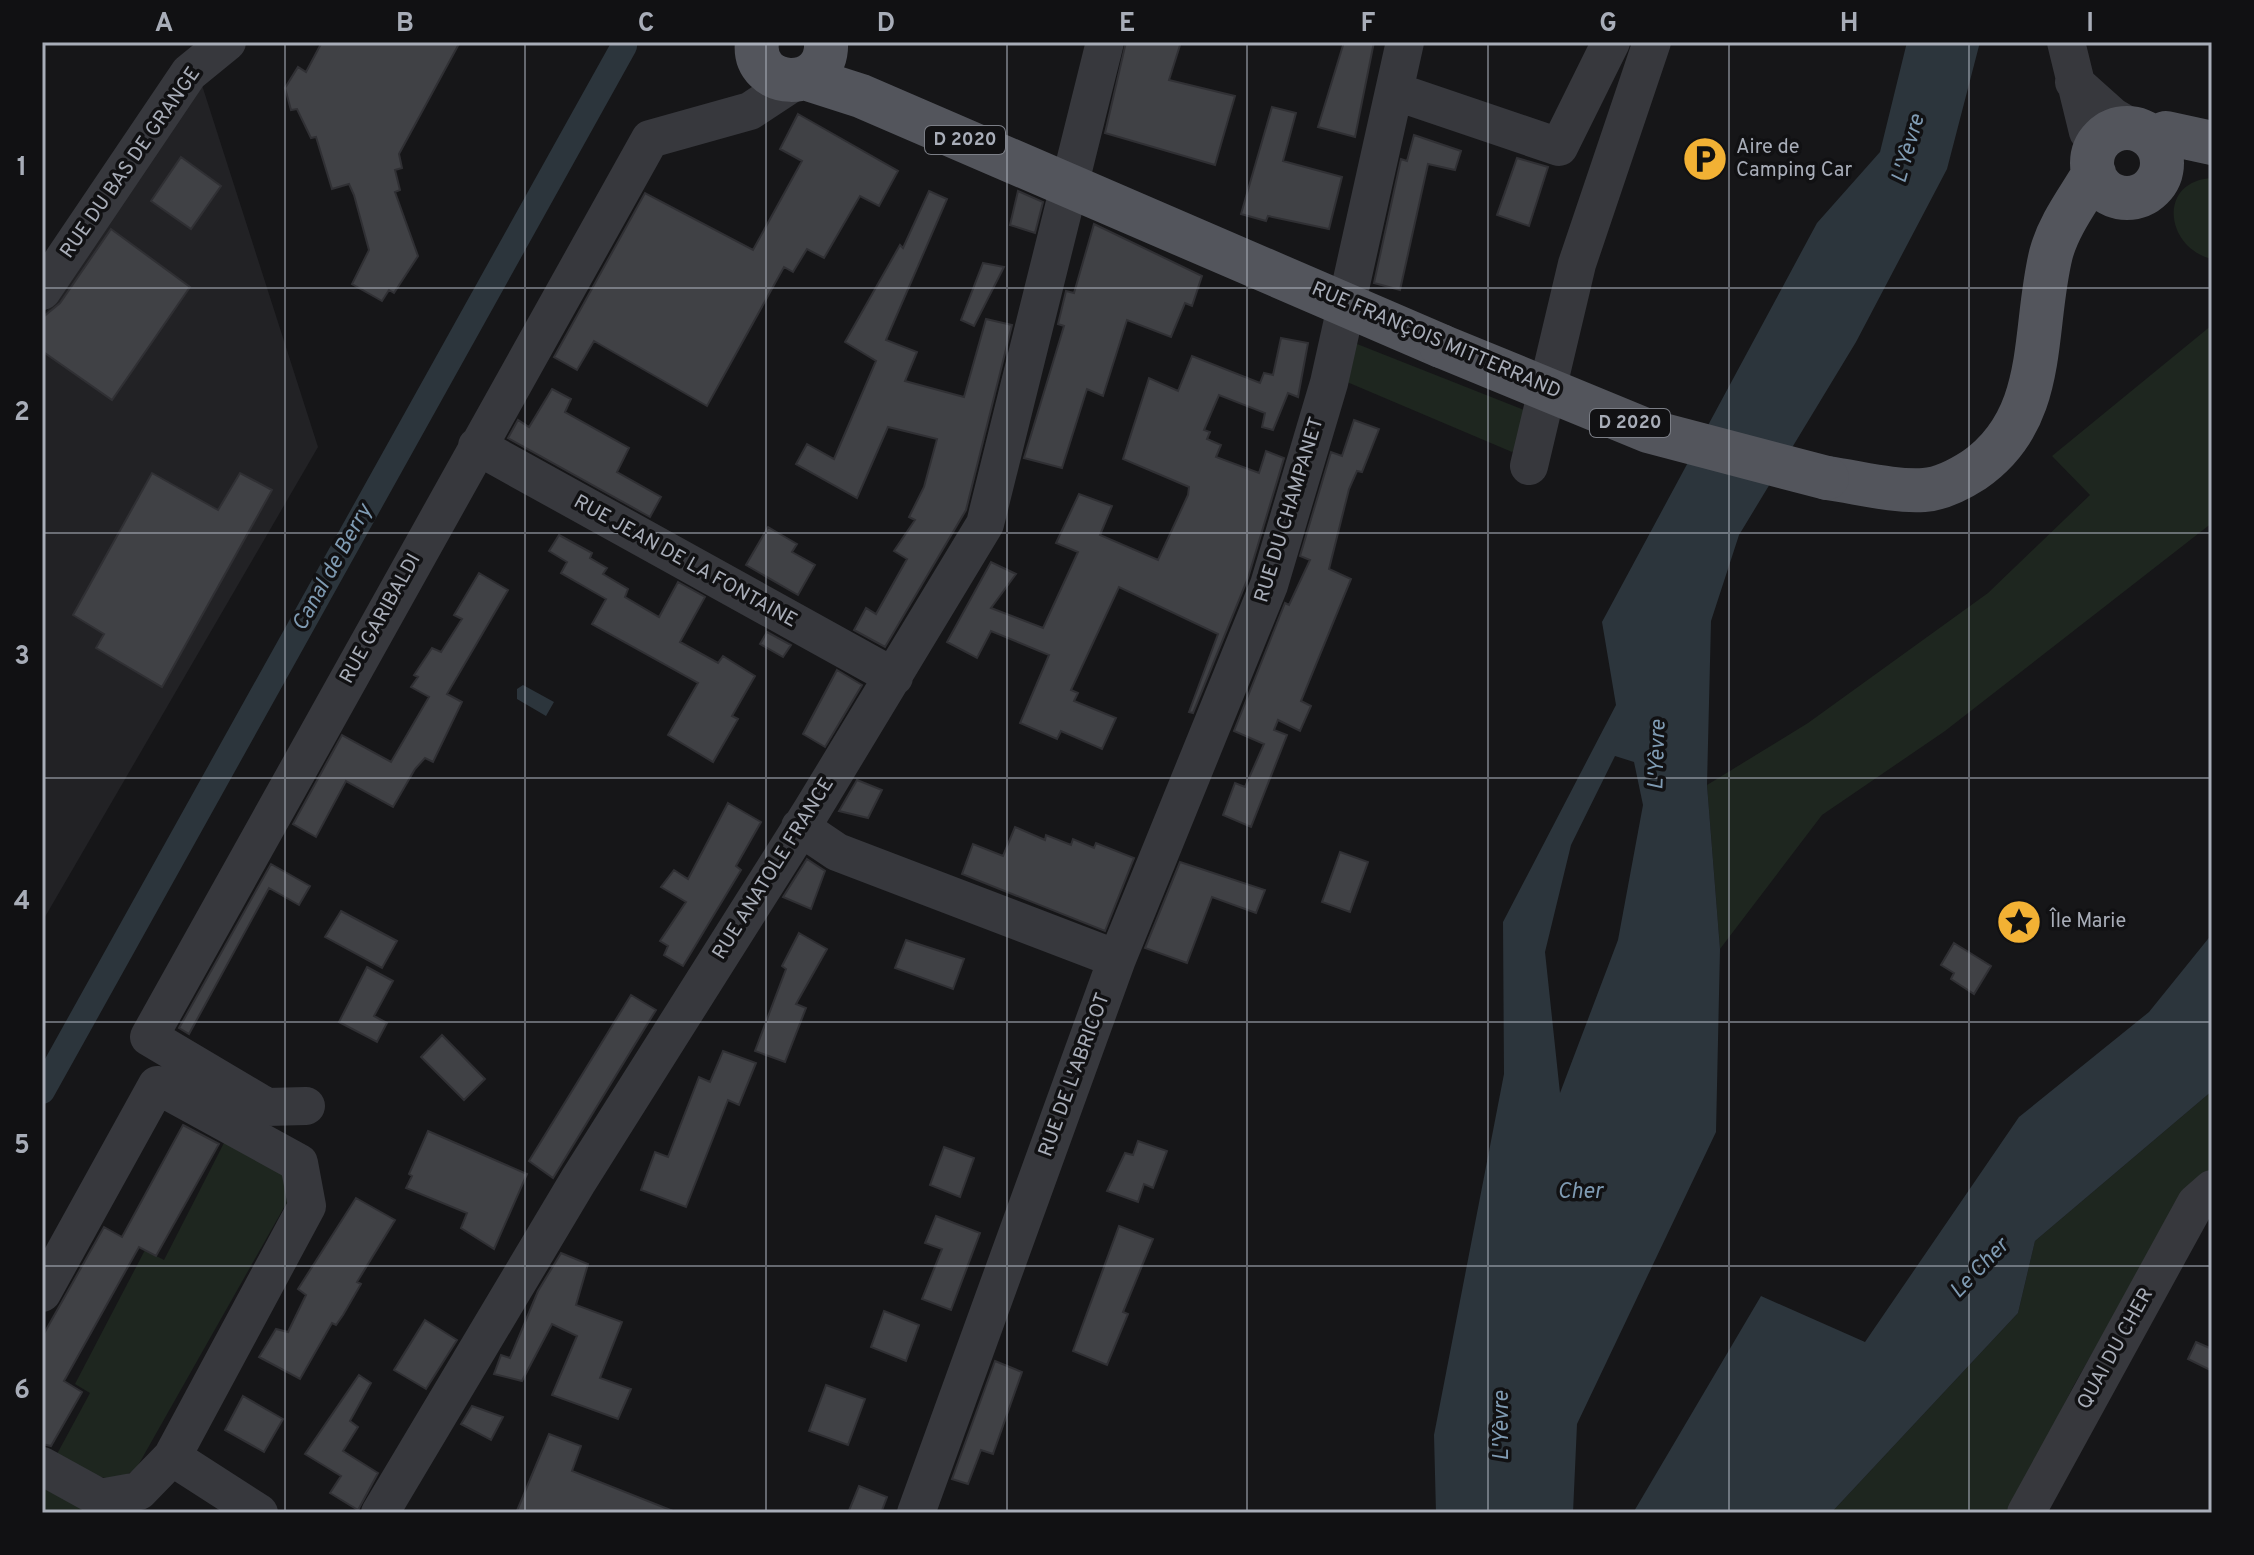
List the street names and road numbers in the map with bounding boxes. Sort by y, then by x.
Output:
street label: RUE DU BAS DE GRANGE [55,62,207,264]
road number: D 2020 [925,126,1005,154]
street label: RUE FRANÇOIS MITTERRAND [1307,277,1565,405]
road number: D 2020 [1590,409,1670,437]
street label: RUE DU CHAMPANET [1249,414,1331,606]
street label: RUE JEAN DE LA FONTAINE [569,490,801,634]
street label: RUE GARIBALDI [334,549,428,689]
street label: RUE ANATOLE FRANCE [707,773,841,965]
street label: RUE DE L'ABRICOT [1033,990,1117,1160]
street label: QUAI DU CHER [2072,1284,2160,1414]

